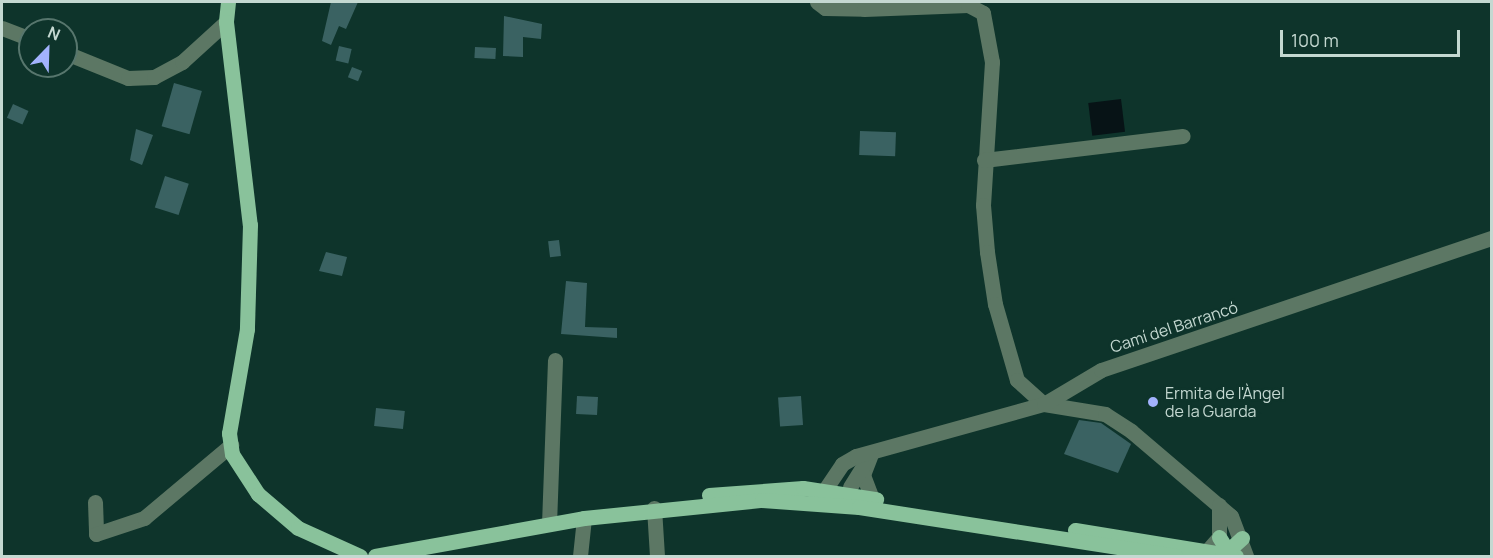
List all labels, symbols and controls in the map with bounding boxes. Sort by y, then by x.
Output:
north arrow [18,18,78,78]
scale bar [1283,18,1463,56]
text: N [45,21,64,46]
text: 100 m [1291,28,1339,52]
street label: Camí del Barrancó [1108,297,1240,357]
place label: Ermita de l'Àngel de la Guarda [1165,383,1285,421]
marker: Ermita de l'Àngel de la Guarda [1146,395,1160,409]

